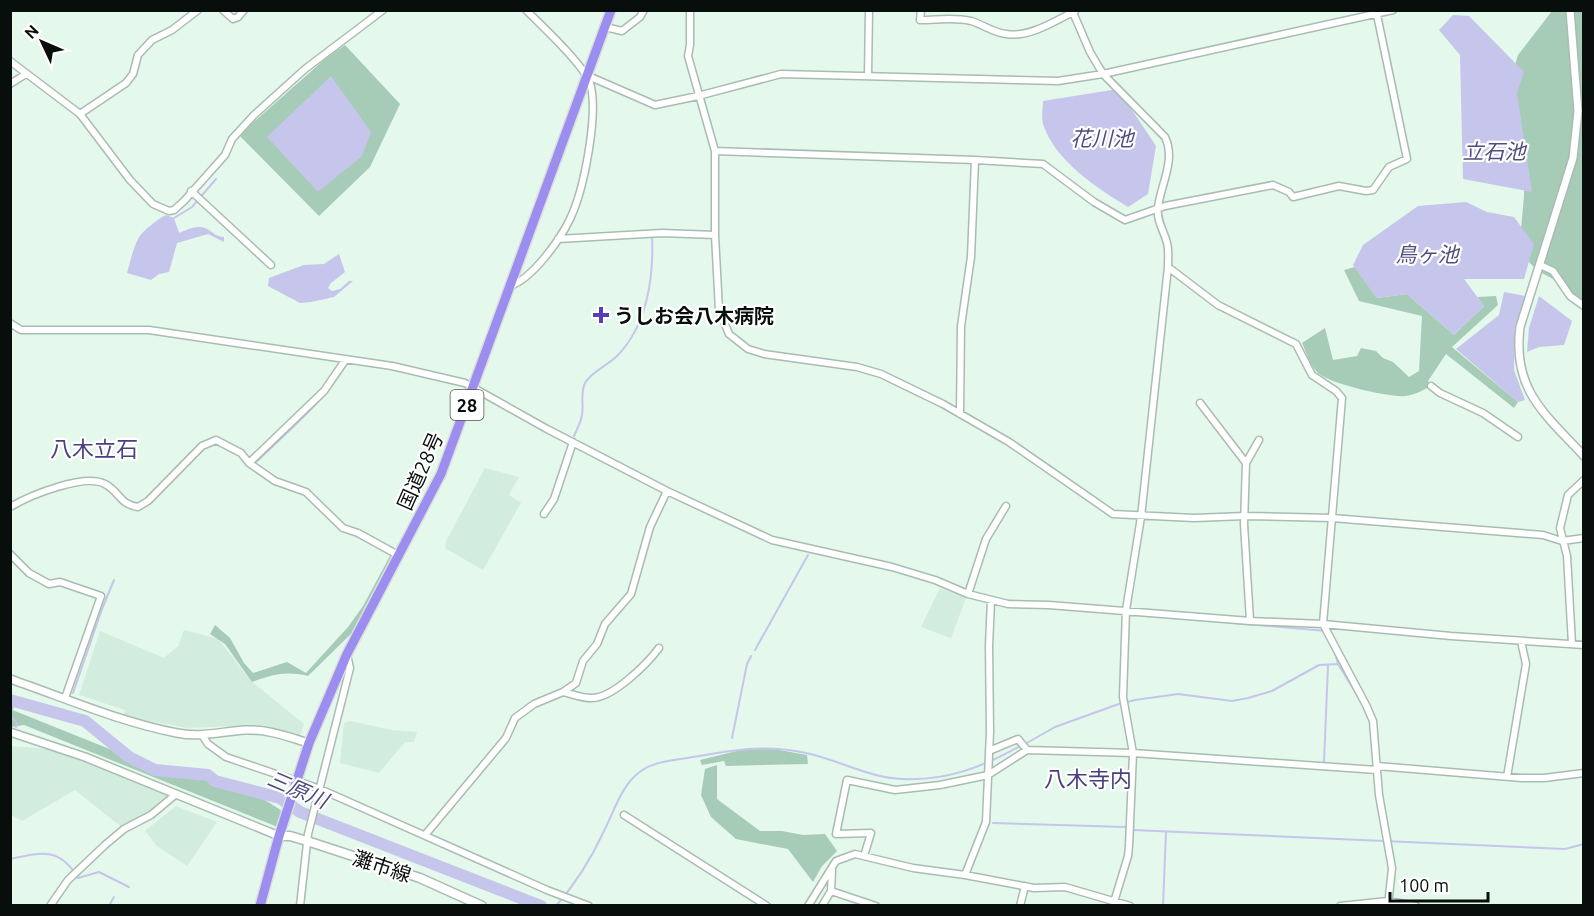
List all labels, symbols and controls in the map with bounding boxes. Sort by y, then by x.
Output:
north arrow [12,12,72,72]
text: N [21,21,42,42]
water label: 花川池 [1071,126,1135,150]
water label: 立石池 [1463,139,1527,163]
water label: 鳥ヶ池 [1396,242,1460,266]
place label: うしお会八木病院 [614,304,774,327]
marker: うしお会八木病院 [592,306,610,324]
road number: 28 [450,390,484,420]
street label: 国道28号 [393,429,447,513]
district label: 八木立石 [50,436,138,461]
water label: 三原川 [264,766,334,813]
district label: 八木寺内 [1044,766,1132,791]
street label: 灘市線 [350,846,414,886]
scale bar [1390,865,1488,903]
text: 100 m [1399,875,1449,895]

